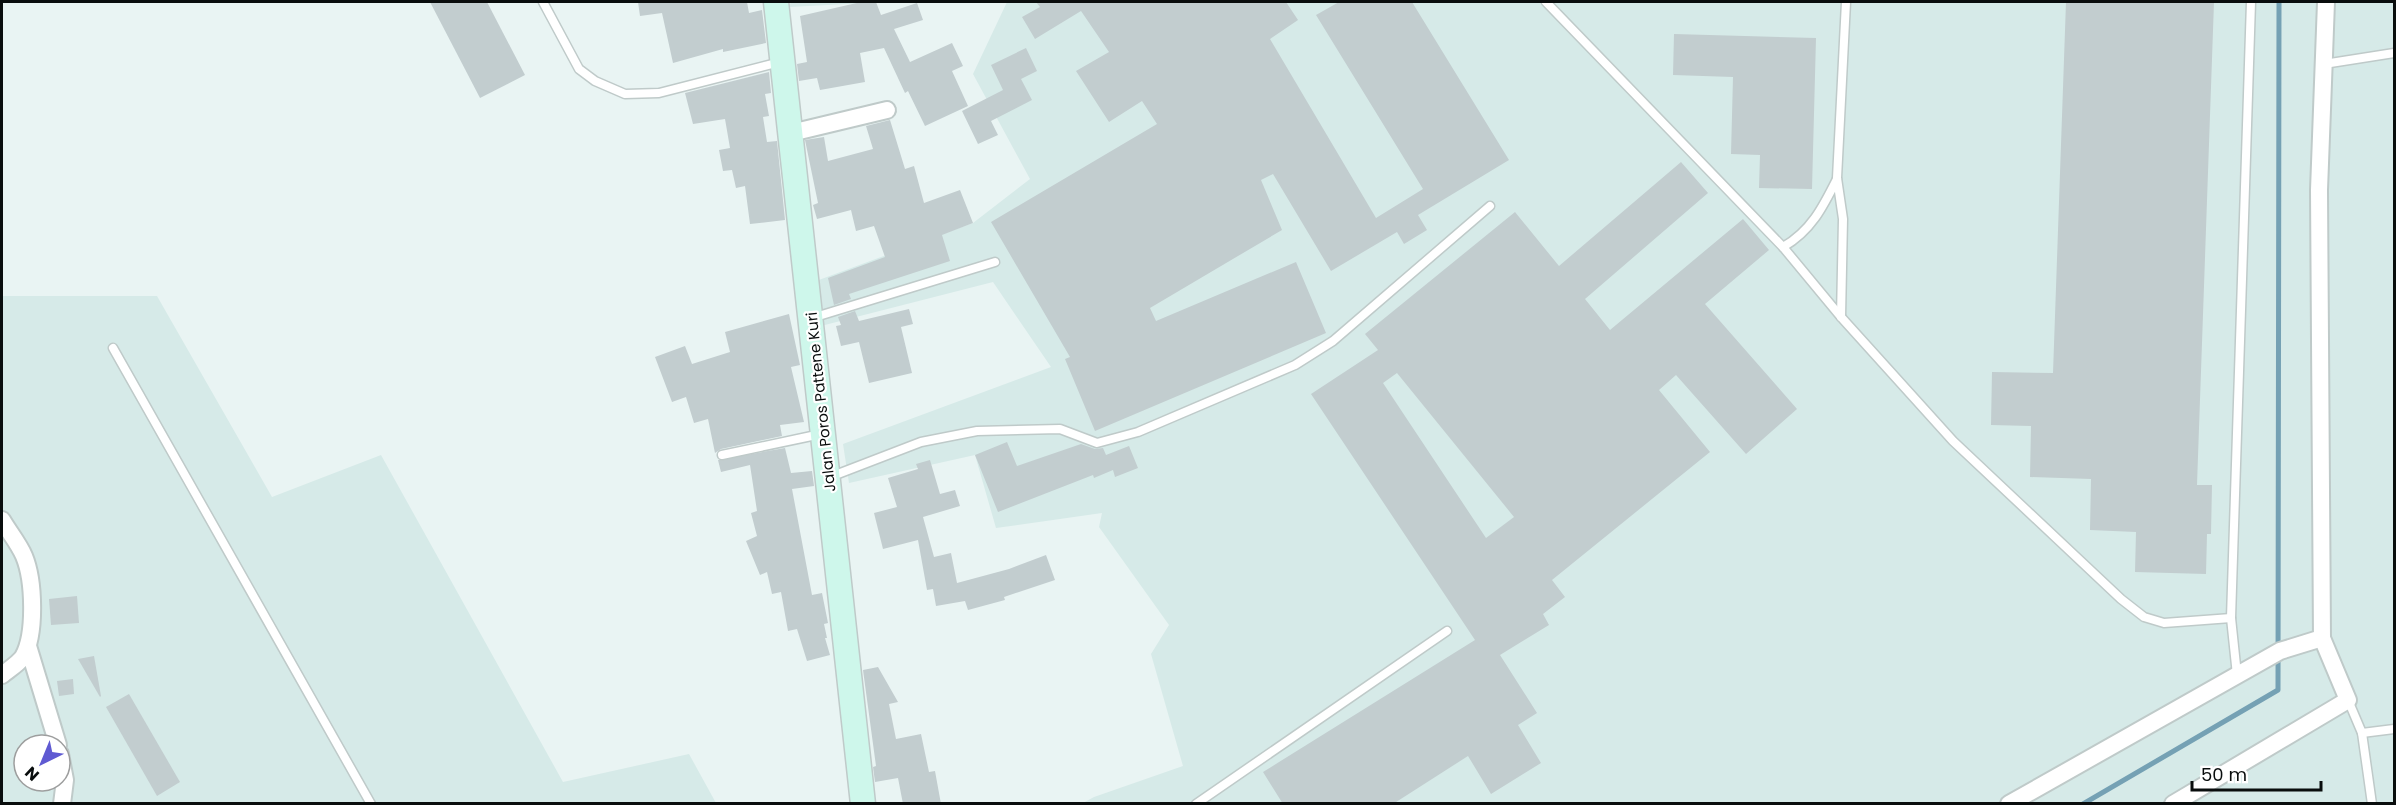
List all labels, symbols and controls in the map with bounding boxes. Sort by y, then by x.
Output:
street label: Jalan Poros Pattene Kuri [801,311,840,493]
north arrow [12,733,72,793]
scale bar [2192,754,2321,792]
text: N [20,761,44,786]
text: 50 m [2201,762,2247,787]

